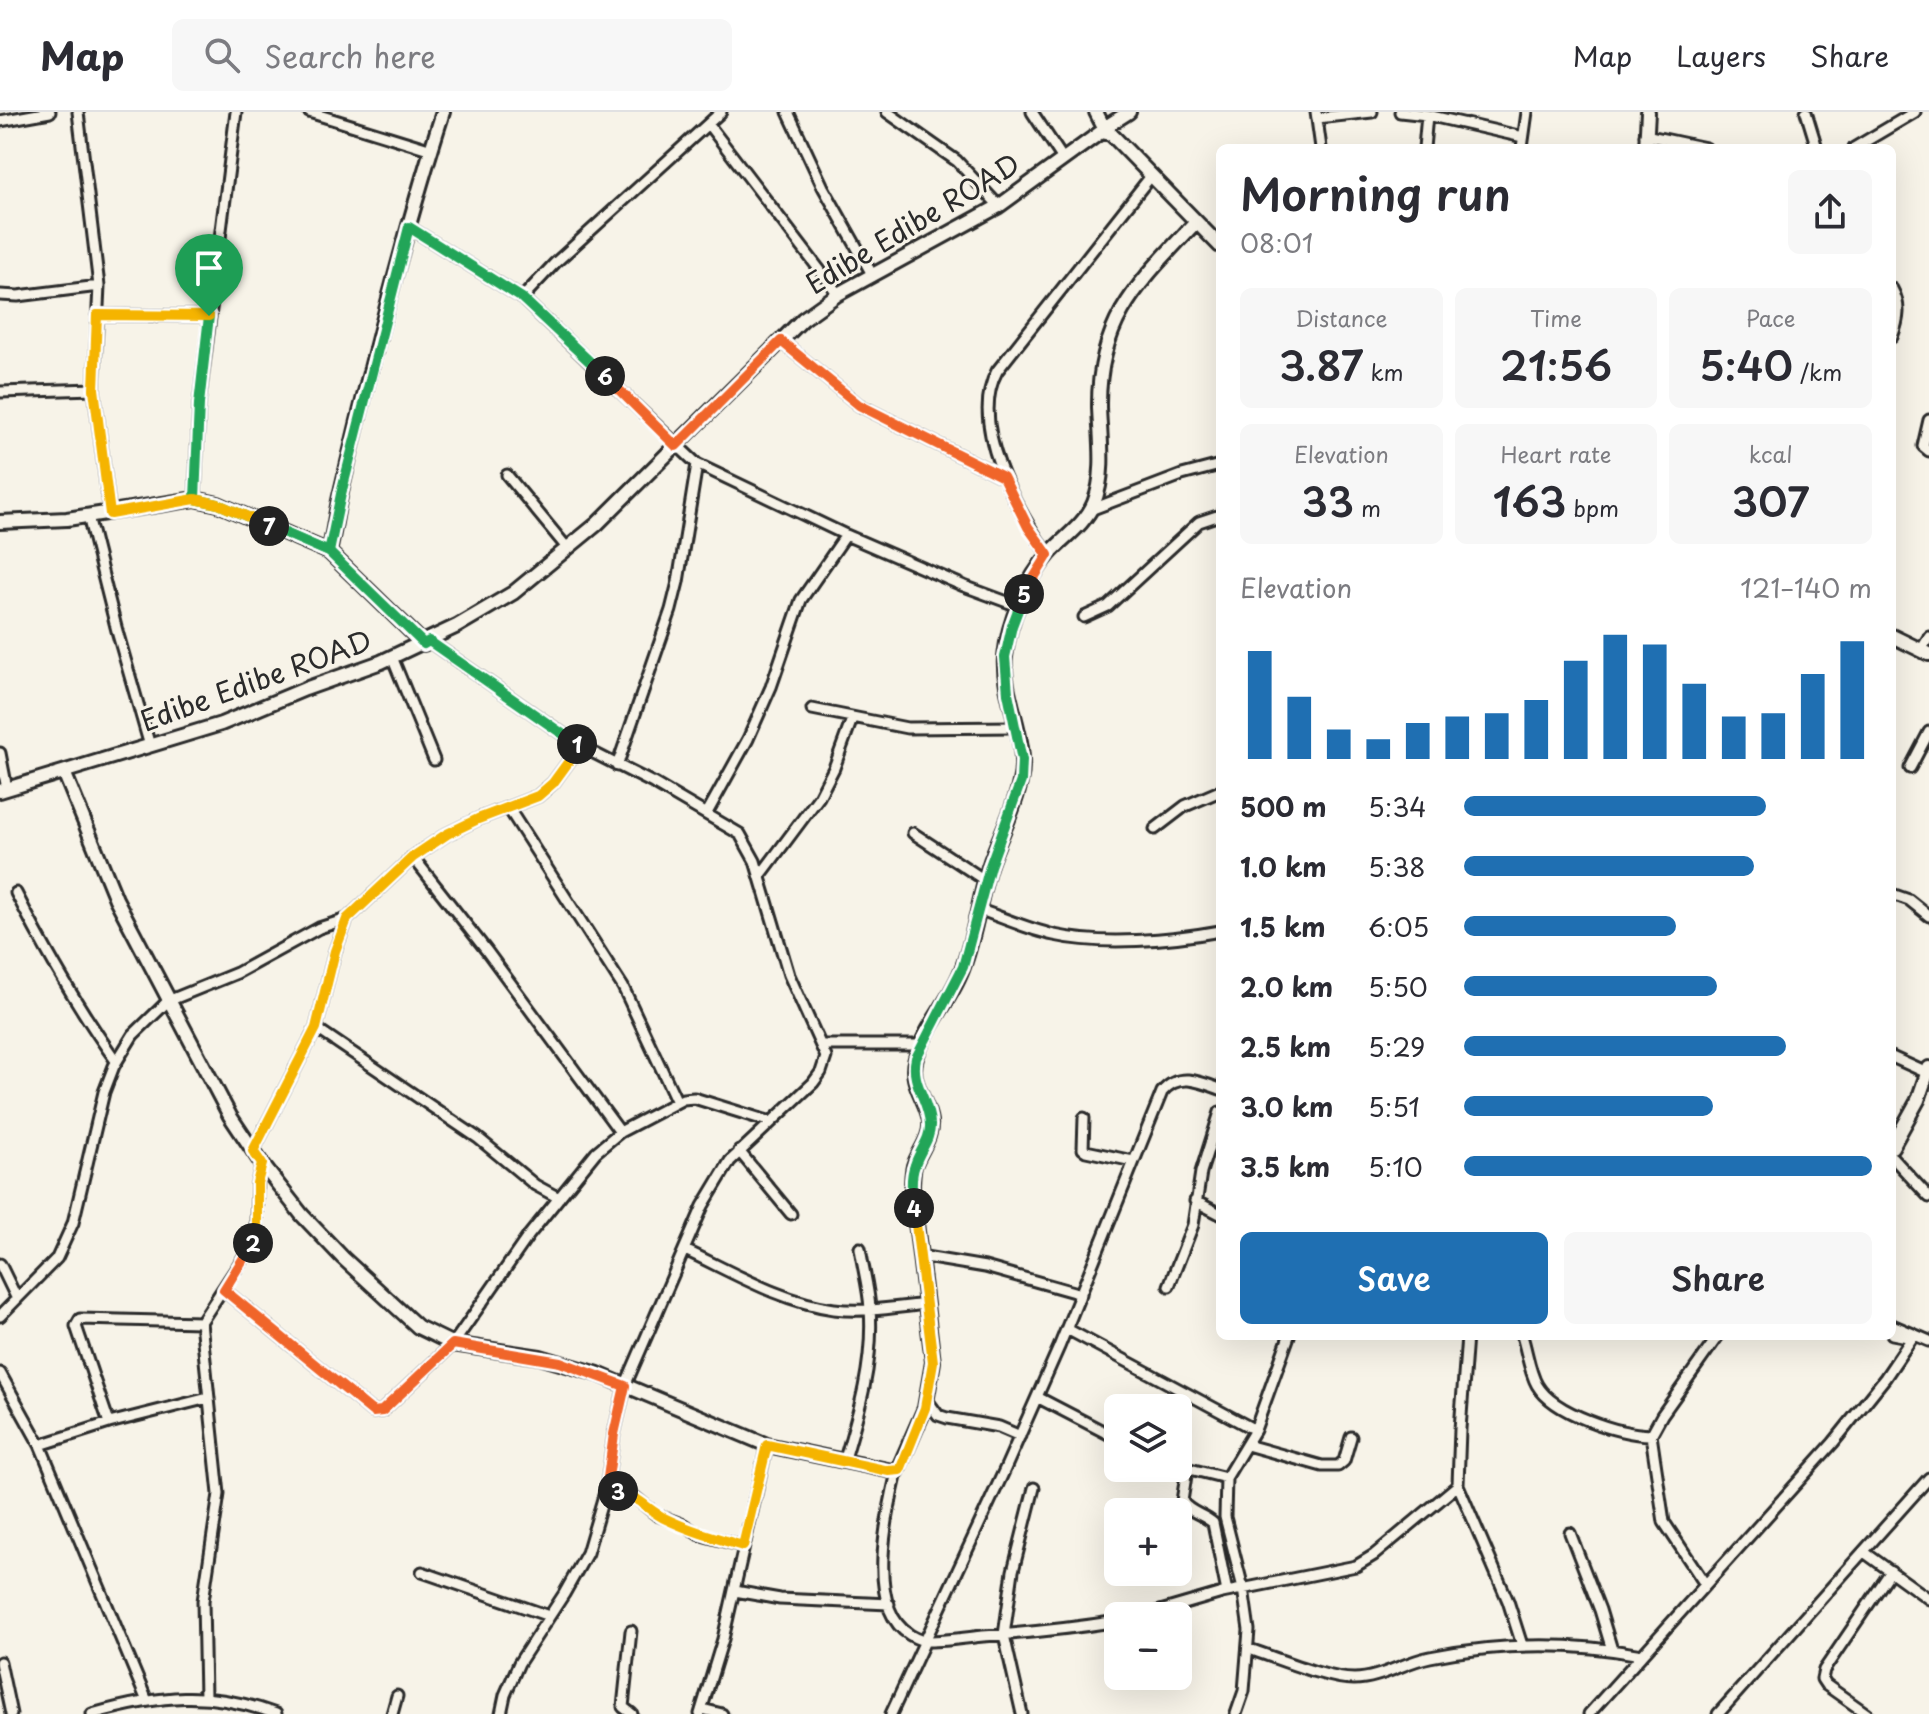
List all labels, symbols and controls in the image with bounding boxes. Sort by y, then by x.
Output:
search box [172,19,732,91]
text: Map [40,27,124,84]
icon: search [200,33,244,77]
text: Search here [264,33,436,78]
text: Map [1572,34,1632,77]
text: Layers [1676,34,1766,77]
text: Share [1810,34,1889,77]
street label: Edibe Edibe ROAD [797,142,1028,304]
text: Morning run [1240,160,1511,226]
button: share [1788,170,1872,254]
text: 08:01 [1240,223,1313,262]
pin [175,234,243,316]
icon: arrive [187,246,231,290]
text: Distance [1295,301,1387,334]
text: Time [1530,301,1582,334]
text: Pace [1746,301,1795,334]
text: 3.87 [1279,334,1363,395]
text: 21:56 [1500,334,1612,395]
text: 5:40 [1699,334,1793,395]
text: km [1363,355,1404,388]
text: /km [1793,355,1842,388]
pin: 6 [585,356,625,396]
text: 6 [597,359,613,392]
text: Elevation [1294,437,1389,470]
text: Heart rate [1500,437,1612,470]
text: kcal [1749,437,1793,470]
text: 33 [1302,470,1354,531]
text: 163 [1493,470,1566,531]
text: 307 [1732,470,1810,531]
text: m [1354,491,1381,524]
text: bpm [1566,491,1619,524]
pin: 7 [249,506,289,546]
text: 7 [263,509,275,542]
text: Elevation [1240,568,1352,607]
text: 121–140 m [1740,568,1872,607]
pin: 5 [1004,574,1044,614]
text: 5 [1017,577,1031,610]
street label: Edibe Edibe ROAD [134,618,377,741]
pin: 1 [557,724,597,764]
text: 1 [572,727,582,760]
text: 500 m [1240,787,1326,826]
text: 5:34 [1368,787,1427,826]
text: 1.0 km [1240,847,1327,886]
text: 5:38 [1368,847,1426,886]
text: 1.5 km [1240,907,1326,946]
text: 6:05 [1368,907,1429,946]
text: 2.0 km [1240,967,1333,1006]
text: 5:50 [1368,967,1428,1006]
text: 2.5 km [1240,1027,1331,1066]
text: 5:29 [1368,1027,1425,1066]
text: 3.0 km [1240,1087,1333,1126]
text: 5:51 [1368,1087,1420,1126]
text: 3.5 km [1240,1147,1330,1186]
text: 5:10 [1368,1147,1423,1186]
pin: 4 [894,1188,934,1228]
text: 4 [907,1191,921,1224]
pin: 2 [233,1223,273,1263]
text: 2 [245,1226,261,1259]
button: Save [1240,1232,1548,1324]
button: Share [1564,1232,1872,1324]
map controls [1104,1394,1192,1690]
button: layers [1104,1394,1192,1482]
pin: 3 [598,1471,638,1511]
text: 3 [611,1474,625,1507]
button: + [1104,1498,1192,1586]
button: − [1104,1602,1192,1690]

